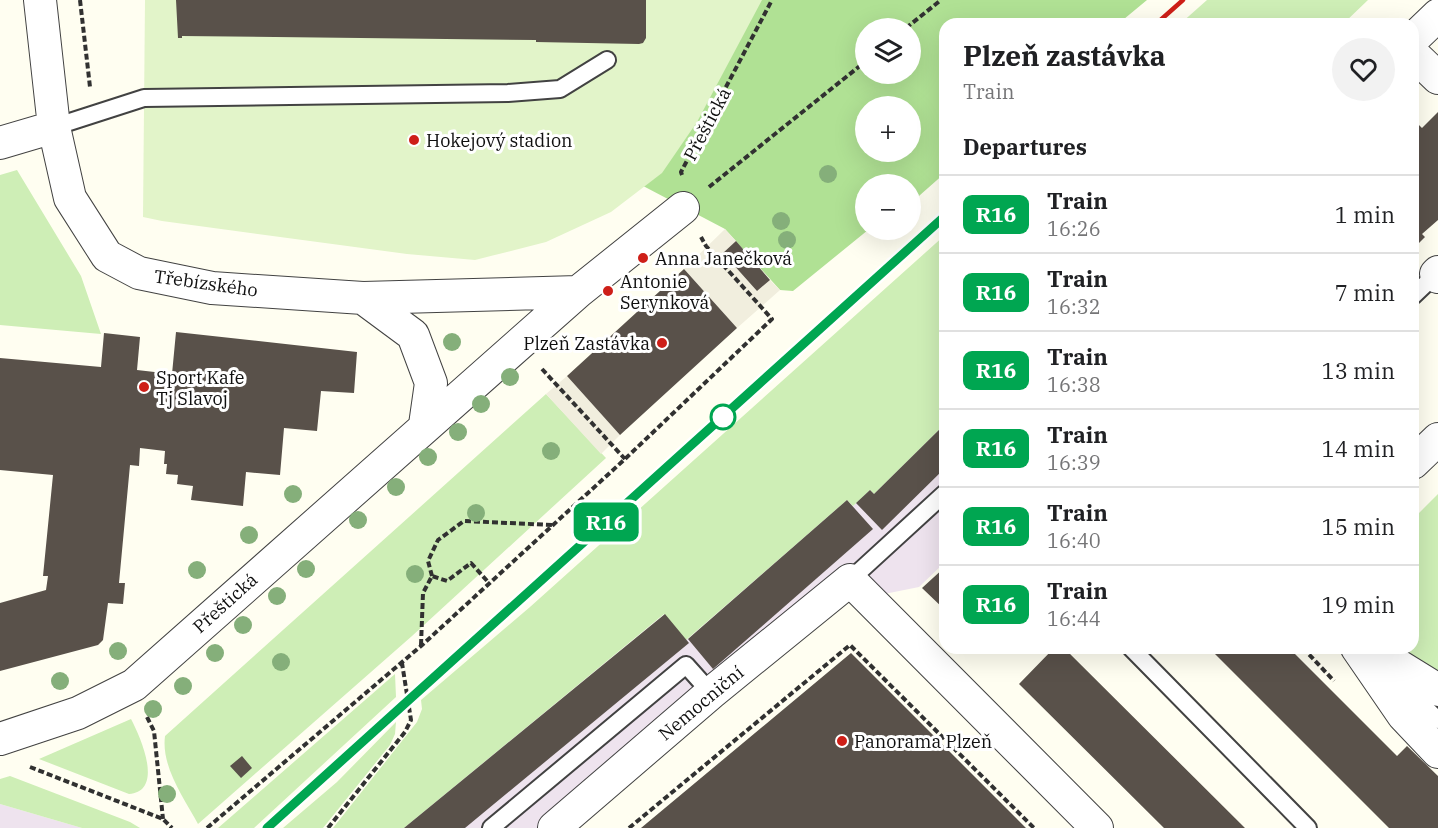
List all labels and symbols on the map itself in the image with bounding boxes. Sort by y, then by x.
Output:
street label: Přeštická [678,84,736,164]
place label: Hokejový stadion [426,129,573,152]
marker: Hokejový stadion [407,133,421,147]
place label: Anna Janečková [655,247,792,270]
marker: Anna Janečková [636,251,650,265]
street label: Třebízského [153,264,259,302]
place label: Antonie Serynková [620,270,709,314]
marker: Antonie Serynková [601,284,615,298]
place label: Plzeň Zastávka [523,332,650,355]
marker: Plzeň Zastávka [655,336,669,350]
place label: Sport Kafe Tj Slavoj [156,366,244,410]
marker: Sport Kafe Tj Slavoj [137,380,151,394]
unlabelled marker [710,404,736,430]
line badge: R16 [572,502,640,542]
street label: Přeštická [188,568,262,638]
street label: Nemocniční [654,661,748,745]
place label: Panorama Plzeň [854,730,992,753]
marker: Panorama Plzeň [835,734,849,748]

